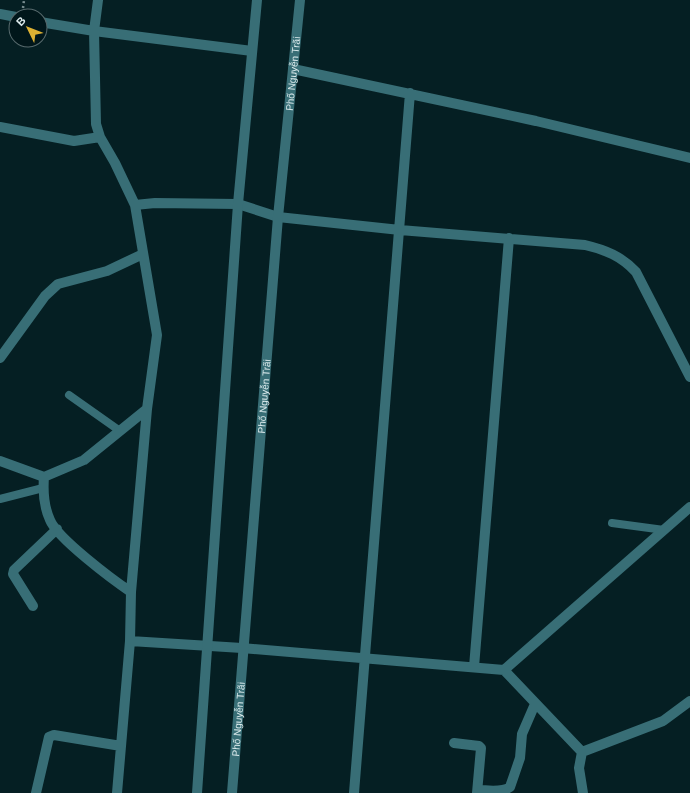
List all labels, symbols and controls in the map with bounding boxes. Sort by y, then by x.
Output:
north arrow [8,8,48,48]
text: B [14,14,28,28]
street label: Phố Nguyễn Trãi [284,36,302,111]
street label: Phố Nguyễn Trãi [256,359,273,434]
street label: Phố Nguyễn Trãi [230,682,247,757]

